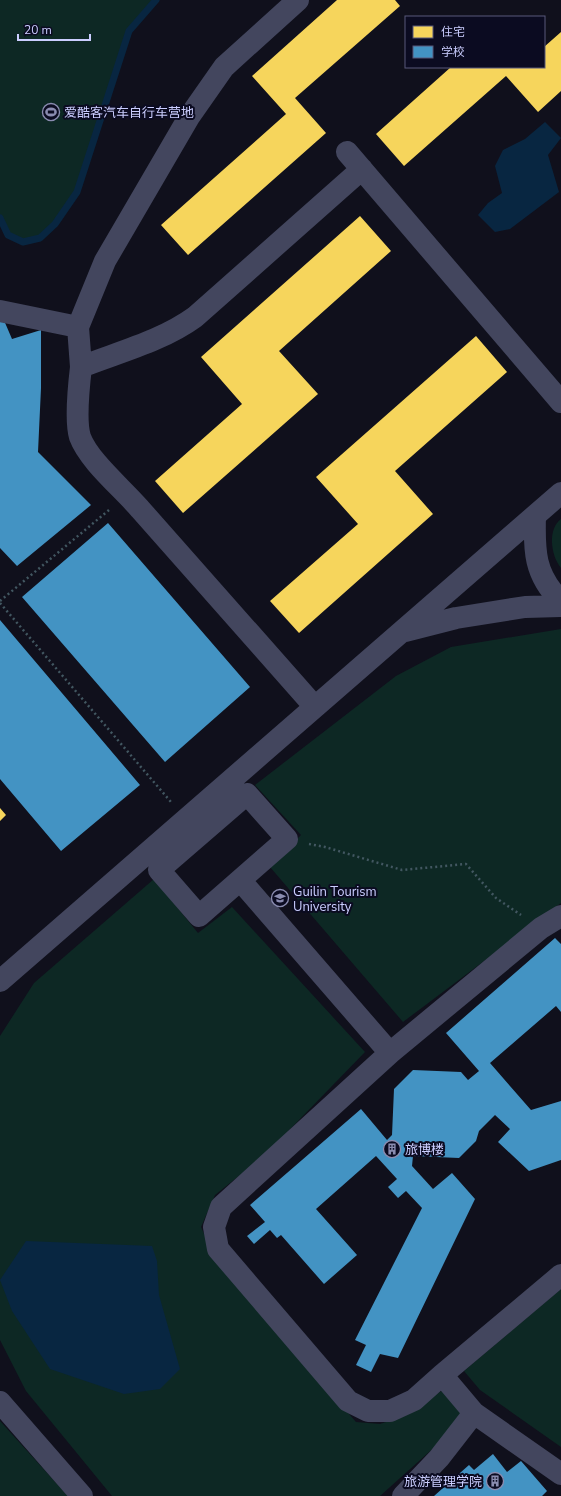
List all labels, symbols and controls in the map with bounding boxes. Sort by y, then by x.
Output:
scale bar [18,16,90,42]
legend [405,16,545,68]
text: 20 m [24,22,52,38]
text: 住宅 [441,24,465,40]
text: 学校 [441,44,465,60]
sports icon: 爱酷客汽车自行车营地 [41,102,61,122]
place label: 爱酷客汽车自行车营地 [64,104,194,122]
place label: Guilin Tourism University [293,883,377,916]
school or university icon: Guilin Tourism University [270,888,290,908]
building icon: 旅博楼 [382,1139,402,1159]
place label: 旅博楼 [405,1141,444,1159]
building icon: 旅游管理学院 [485,1471,505,1491]
place label: 旅游管理学院 [404,1473,482,1491]

